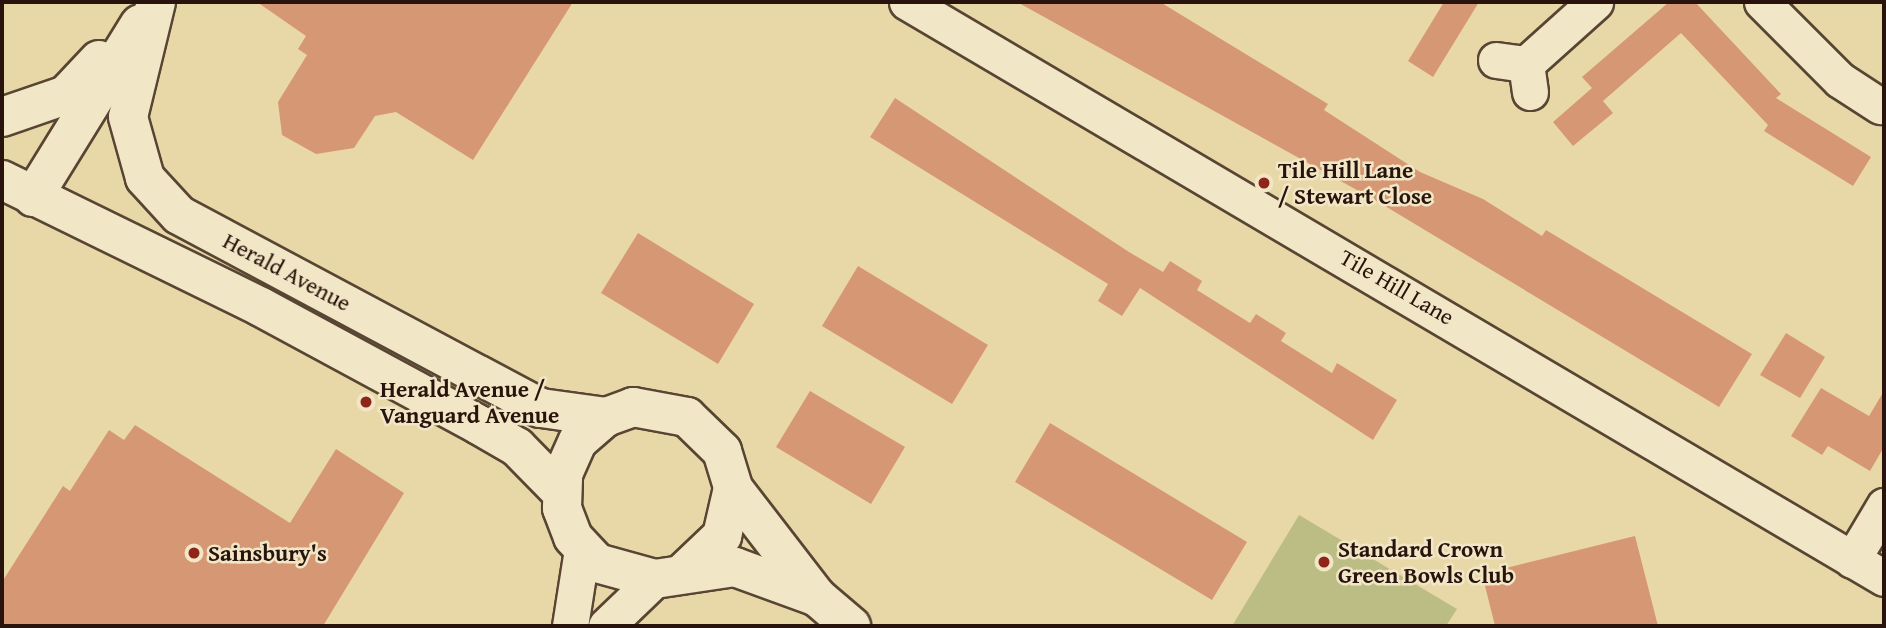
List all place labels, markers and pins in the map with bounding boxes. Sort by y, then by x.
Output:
place label: Tile Hill Lane / Stewart Close [1278,156,1432,210]
marker: Tile Hill Lane / Stewart Close [1256,175,1272,191]
place label: Herald Avenue / Vanguard Avenue [380,375,559,429]
marker: Herald Avenue / Vanguard Avenue [358,394,374,410]
place label: Standard Crown Green Bowls Club [1338,535,1514,589]
place label: Sainsbury's [208,539,327,567]
marker: Sainsbury's [186,545,202,561]
marker: Standard Crown Green Bowls Club [1316,554,1332,570]

